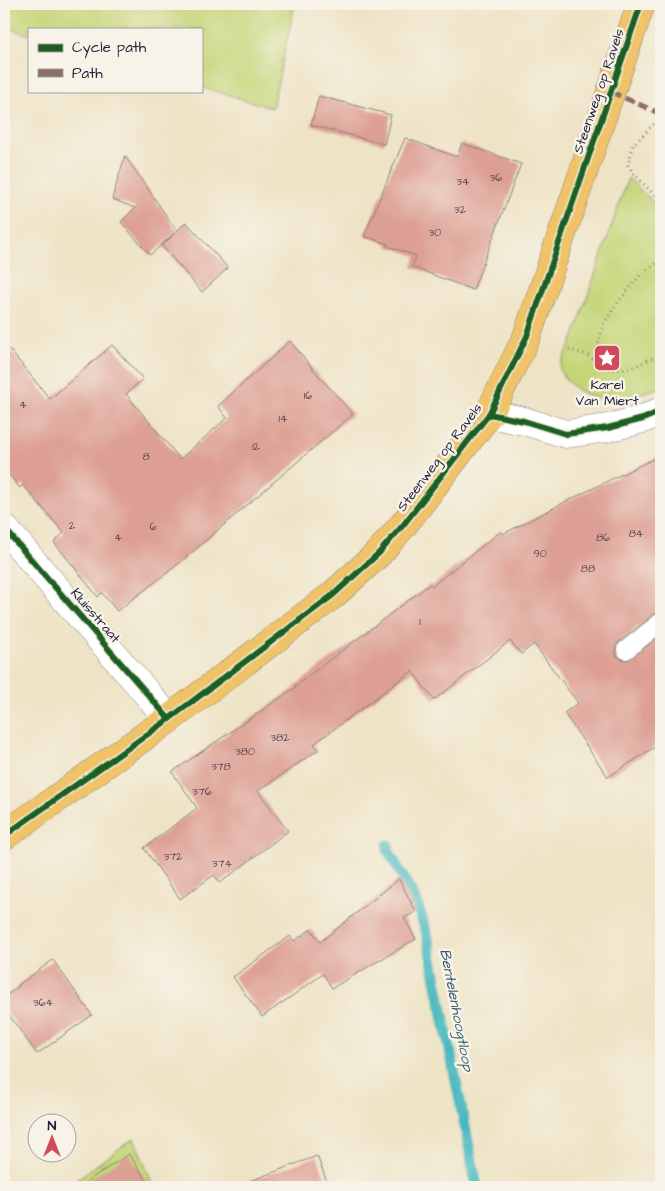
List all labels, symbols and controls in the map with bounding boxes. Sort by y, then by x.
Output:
street label: Steenweg op Ravels [568,26,630,156]
legend [28,28,202,92]
text: Cycle path [72,37,147,59]
text: Path [72,63,103,84]
house number: 36 [490,170,502,185]
house number: 34 [456,174,470,189]
house number: 32 [454,202,467,217]
house number: 30 [429,225,441,240]
place icon: Karel Van Miert [592,343,622,373]
place label: Karel Van Miert [575,375,639,411]
house number: 16 [304,388,312,403]
house number: 4 [19,397,27,412]
street label: Steenweg op Ravels [392,399,487,516]
house number: 14 [279,411,288,426]
house number: 12 [252,439,261,454]
house number: 8 [142,449,150,464]
house number: 2 [69,518,76,533]
house number: 6 [150,519,157,534]
house number: 84 [629,526,644,541]
house number: 4 [114,530,122,545]
house number: 86 [596,530,610,545]
house number: 90 [533,546,547,561]
house number: 88 [581,561,595,576]
street label: Kluisstraat [66,584,125,648]
house number: 1 [419,614,421,629]
house number: 382 [270,730,290,745]
house number: 380 [235,744,255,759]
house number: 378 [211,759,231,774]
house number: 376 [192,784,212,799]
house number: 372 [164,849,183,864]
house number: 374 [212,856,232,871]
water label: Bentelenhoogtloop [433,947,479,1075]
house number: 364 [33,995,54,1010]
north arrow [28,1114,78,1164]
text: N [48,1116,57,1136]

